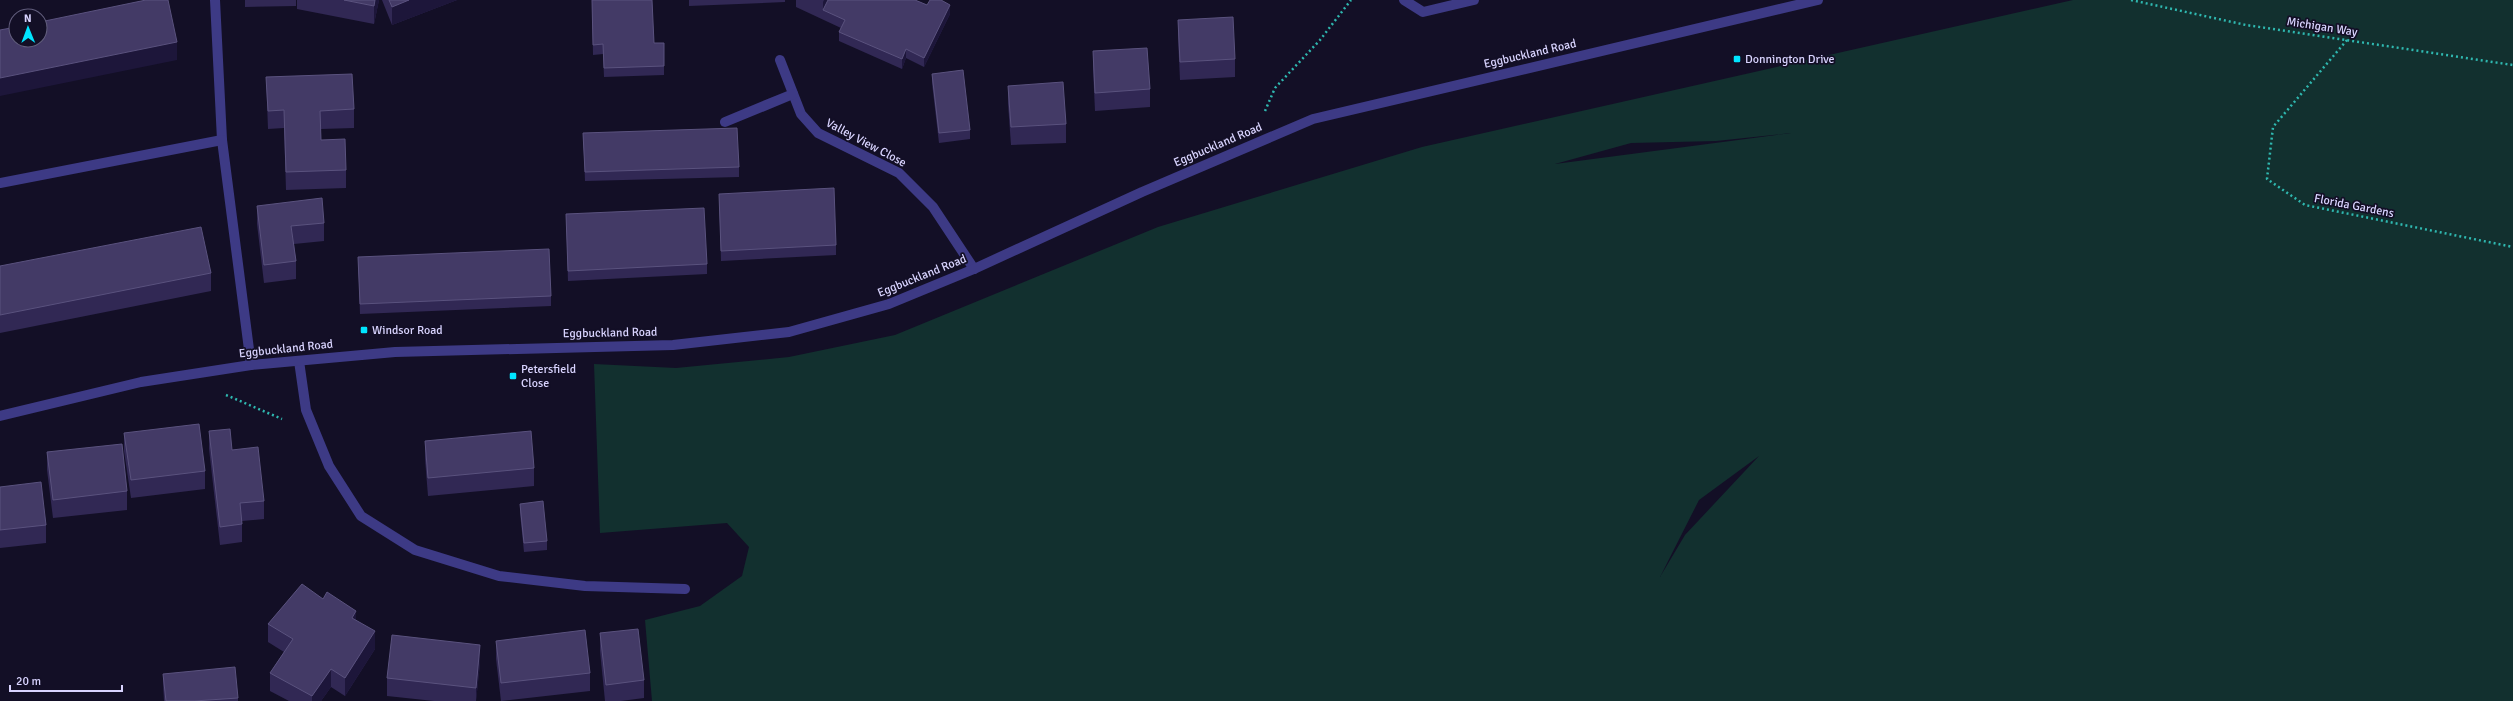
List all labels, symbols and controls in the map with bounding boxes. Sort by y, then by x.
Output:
north arrow [8,8,48,48]
text: N [24,12,32,25]
street label: Michigan Way [2286,14,2359,40]
street label: Eggbuckland Road [1482,36,1578,72]
place label: Donnington Drive [1745,52,1835,67]
marker: Donnington Drive [1732,54,1742,64]
street label: Valley View Close [823,116,909,170]
street label: Eggbuckland Road [1172,120,1264,170]
street label: Florida Gardens [2313,191,2395,221]
street label: Eggbuckland Road [875,251,969,301]
place label: Windsor Road [372,323,443,338]
marker: Windsor Road [359,325,369,335]
street label: Eggbuckland Road [563,325,657,341]
street label: Eggbuckland Road [238,337,334,361]
place label: Petersfield Close [521,362,576,391]
marker: Petersfield Close [508,371,518,381]
scale bar [10,667,122,693]
text: 20 m [16,674,41,689]

